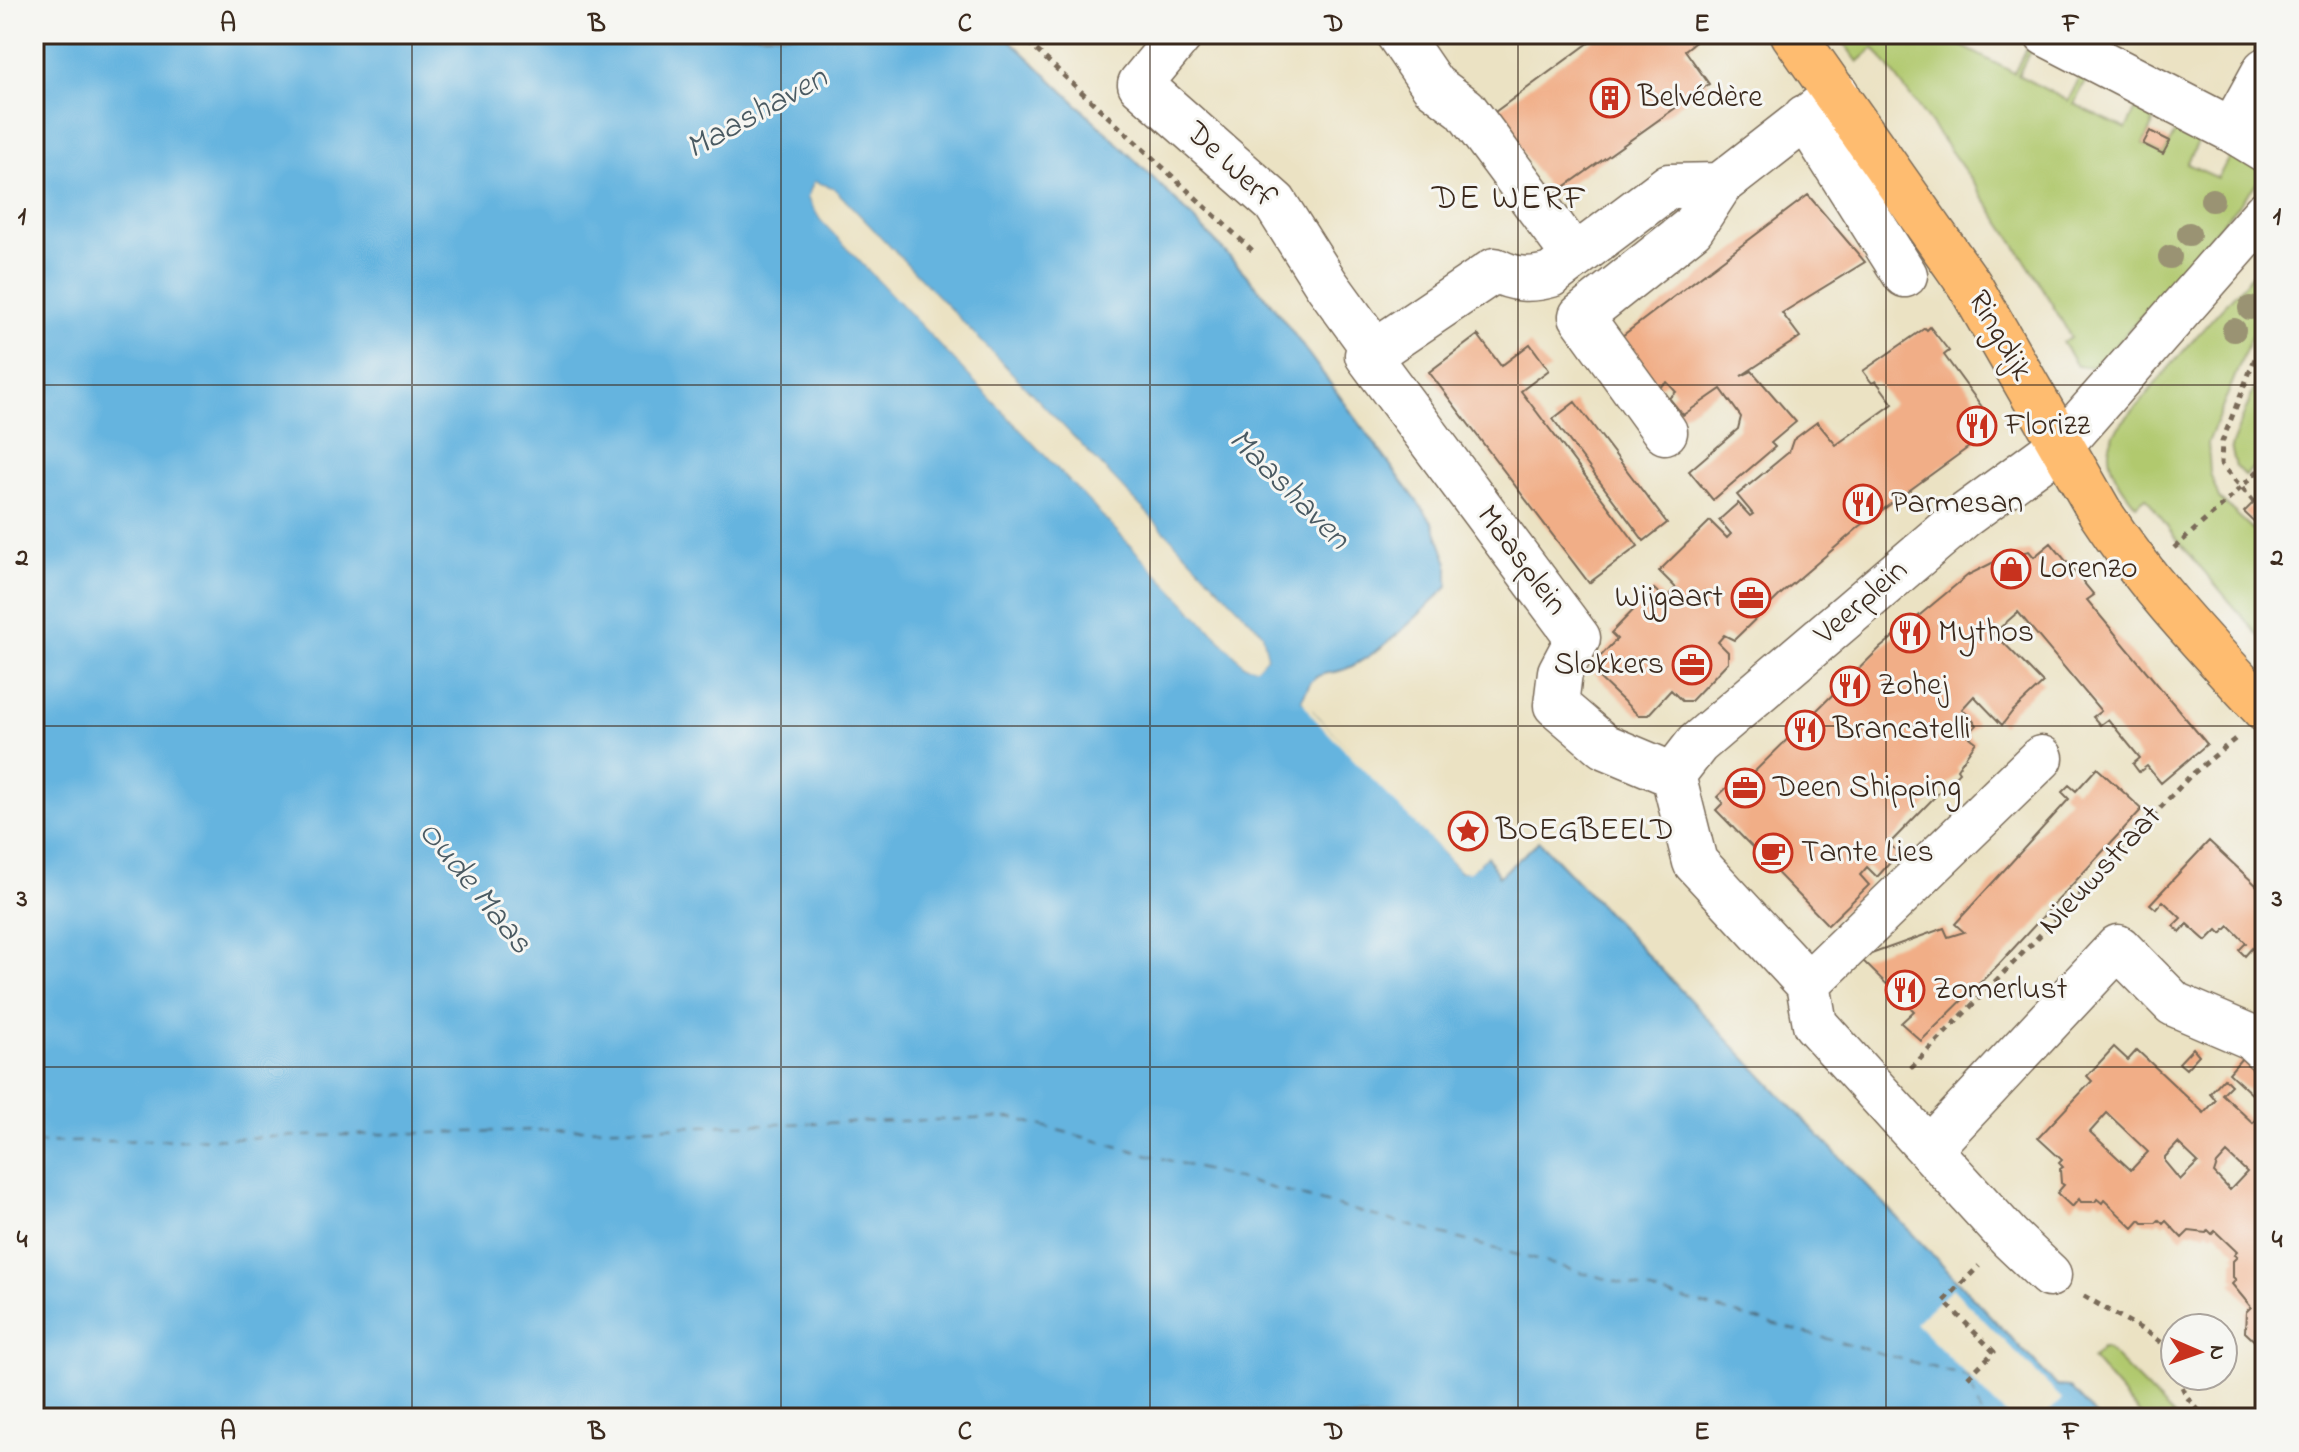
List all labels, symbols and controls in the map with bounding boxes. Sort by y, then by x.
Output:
text: A [220,6,236,44]
text: B [587,6,606,44]
text: C [958,6,972,44]
text: D [1323,6,1344,44]
text: E [1694,6,1710,44]
text: F [2061,6,2080,44]
water label: Maashaven [677,54,838,174]
place label: Belvédère [1637,75,1763,122]
building icon: Belvédère [1589,77,1631,119]
street label: De Werf [1173,111,1286,221]
district label: DE WERF [1431,175,1588,225]
text: 1 [18,199,27,237]
text: 1 [2273,199,2282,237]
street label: Ringdijk [1954,282,2044,391]
place label: Florizz [2004,403,2091,450]
restaurant icon: Florizz [1956,405,1998,447]
water label: Maashaven [1215,417,1361,563]
place label: Parmesan [1891,481,2023,528]
restaurant icon: Parmesan [1842,483,1884,525]
street label: Maasplein [1464,496,1578,626]
text: 2 [15,540,29,578]
text: 2 [2270,540,2284,578]
place label: Lorenzo [2039,546,2138,593]
shop icon: Lorenzo [1990,548,2032,590]
street label: Veerplein [1804,549,1919,658]
place label: Wijgaart [1615,575,1723,622]
office icon: Wijgaart [1730,577,1772,619]
place label: Mythos [1938,610,2034,657]
restaurant icon: Mythos [1889,612,1931,654]
place label: Slokkers [1554,642,1664,689]
office icon: Slokkers [1671,644,1713,686]
place label: Zohej [1878,663,1948,710]
restaurant icon: Zohej [1829,665,1871,707]
place label: Brancatelli [1832,707,1971,754]
restaurant icon: Brancatelli [1784,709,1826,751]
place label: Deen Shipping [1772,765,1961,812]
office icon: Deen Shipping [1724,767,1766,809]
street label: Nieuwstraat [2028,795,2174,947]
place label: BOEGBEELD [1495,808,1674,855]
water label: Oude Maas [404,810,544,966]
place icon: BOEGBEELD [1447,810,1489,852]
place label: Tante Lies [1801,830,1934,877]
cafe icon: Tante Lies [1752,832,1794,874]
text: 3 [16,881,28,919]
text: 3 [2271,881,2283,919]
place label: Zomerlust [1933,967,2068,1014]
restaurant icon: Zomerlust [1884,969,1926,1011]
text: 4 [17,1222,28,1260]
text: 4 [2272,1222,2283,1260]
north arrow [2159,1312,2239,1392]
text: N [2200,1345,2232,1361]
text: A [220,1414,236,1452]
text: B [587,1414,606,1452]
text: C [958,1414,972,1452]
text: D [1323,1414,1344,1452]
text: E [1694,1414,1710,1452]
text: F [2061,1414,2080,1452]

